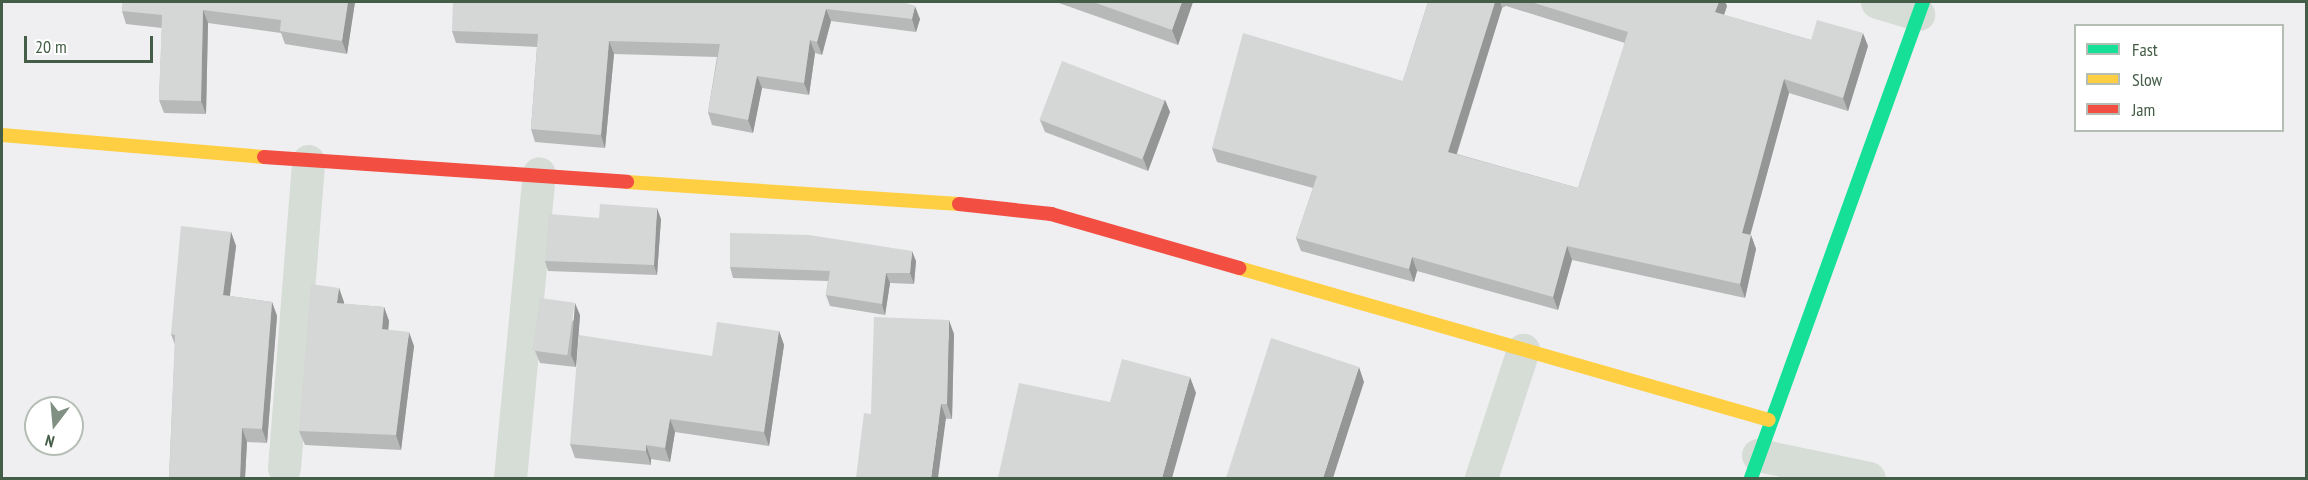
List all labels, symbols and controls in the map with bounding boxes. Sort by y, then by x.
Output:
scale bar [27,24,156,62]
legend [2074,24,2284,132]
text: 20 m [35,35,67,58]
text: Fast [2132,38,2158,61]
text: Slow [2132,68,2162,91]
text: Jam [2132,98,2155,121]
north arrow [24,396,84,456]
text: N [43,431,57,452]

